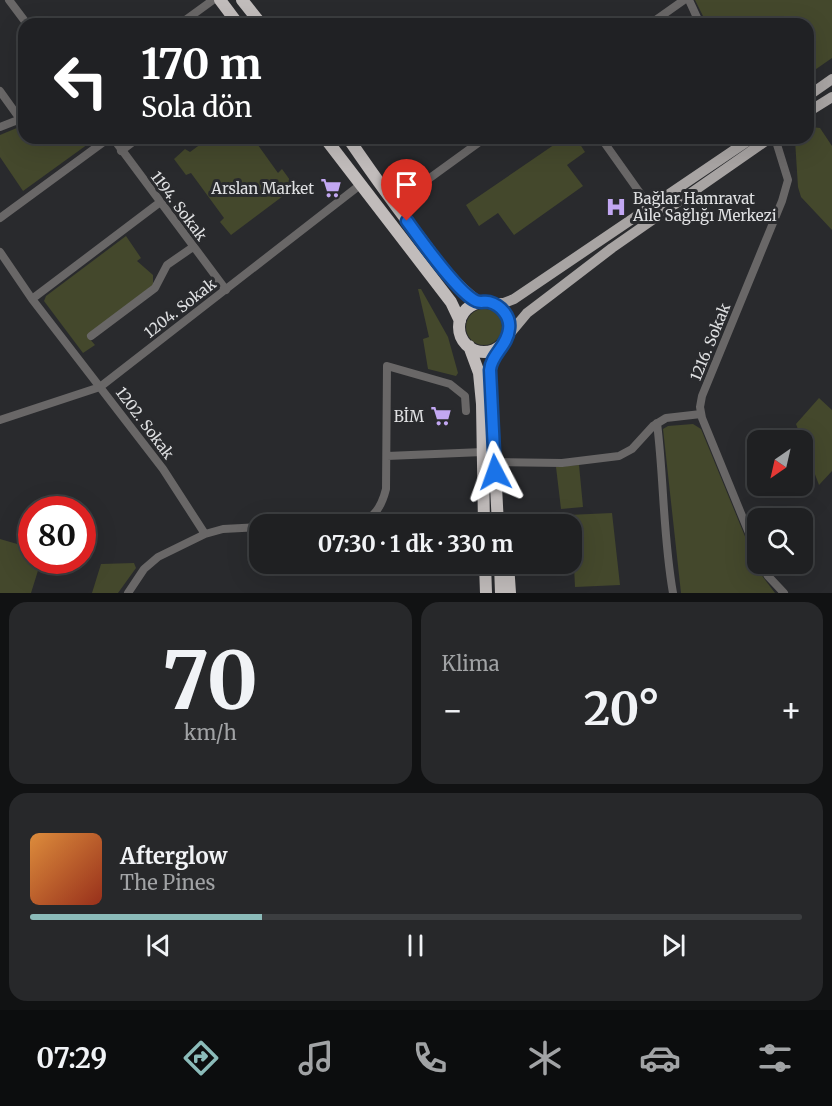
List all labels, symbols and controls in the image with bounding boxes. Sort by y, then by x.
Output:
text: 170 m [141,38,262,90]
icon: left [42,42,120,120]
text: Sola dön [141,90,252,124]
pin [381,159,432,221]
street label: 1194. Sokak [147,168,212,245]
icon: arrive [390,168,423,201]
supermarket icon: Arslan Market [319,176,343,200]
place label: Arslan Market [210,179,314,198]
place label: Bağlar Hamravat Aile Sağlığı Merkezi [632,189,777,225]
hospital icon: Bağlar Hamravat Aile Sağlığı Merkezi [604,195,628,219]
street label: 1204. Sokak [140,274,220,342]
street label: 1216. Sokak [686,300,734,384]
street label: 1202. Sokak [112,383,179,463]
supermarket icon: BİM [429,404,453,428]
place label: BİM [394,407,424,426]
north arrow [747,430,813,496]
map controls [747,430,813,574]
position arrow [463,440,527,504]
speed limit sign: 80 [18,496,96,574]
button: search [747,508,813,574]
text: 07:30 · 1 dk · 330 m [318,530,513,558]
text: 70 [162,632,258,730]
text: Klima [442,651,499,676]
text: 20° [584,681,660,737]
text: − [442,690,464,731]
text: + [780,690,802,731]
text: km/h [184,720,237,745]
text: Afterglow [120,842,227,870]
text: The Pines [120,870,215,895]
icon: previous [142,929,175,962]
icon: pause [399,929,432,962]
icon: next [657,929,690,962]
icon: directions [180,1037,222,1079]
icon: music [295,1037,337,1079]
icon: phone [409,1037,451,1079]
icon: climate [524,1037,566,1079]
icon: car [639,1037,681,1079]
icon: filters [754,1037,796,1079]
text: 07:29 [36,1041,107,1075]

